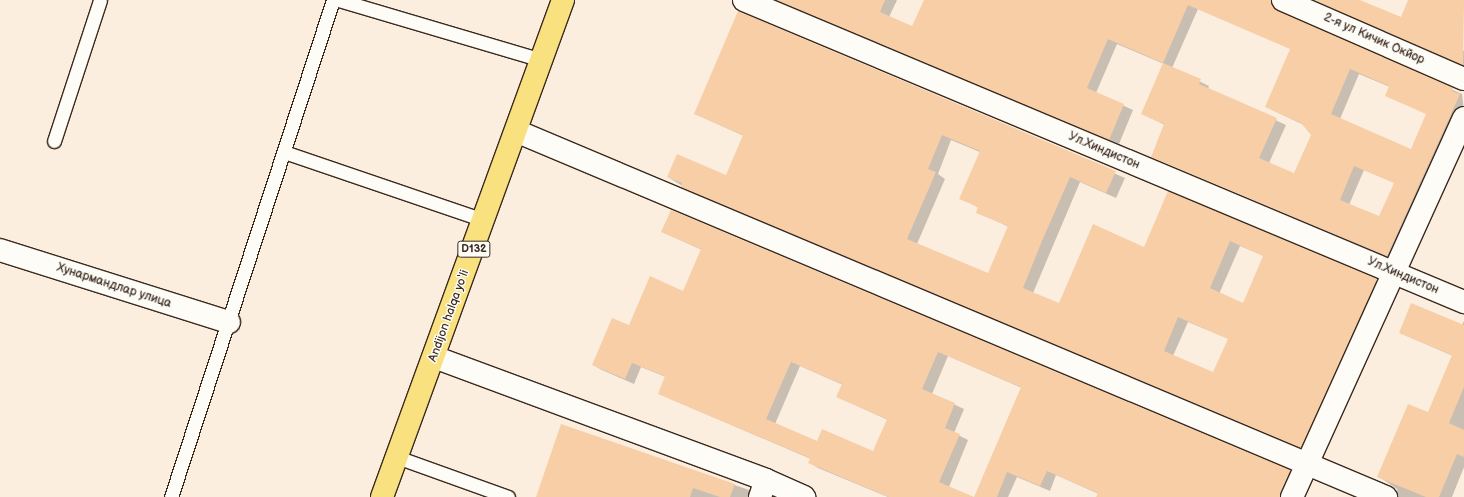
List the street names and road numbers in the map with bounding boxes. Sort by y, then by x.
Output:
street label: 2-я ул Кичик Окйор [1321,10,1427,68]
street label: Ул.Хиндистон [1066,130,1142,172]
road number: D132 [457,240,491,258]
street label: Ул.Хиндистон [1365,255,1441,297]
street label: Хунармандлар улица [55,261,173,311]
street label: Andijon halqa yo‘li [426,268,472,364]

